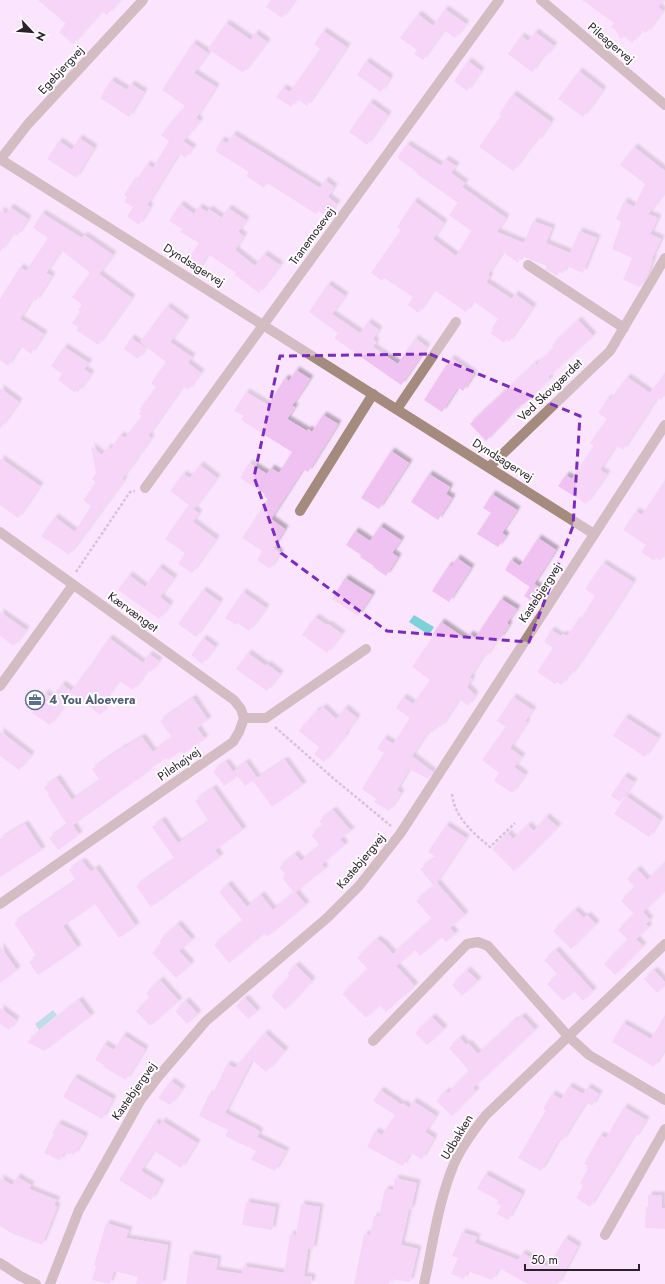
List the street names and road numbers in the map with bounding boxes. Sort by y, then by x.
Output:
street label: Pileagervej [584,18,638,68]
street label: Egebjergvej [34,42,88,98]
street label: Tranemosevej [285,203,339,269]
street label: Dyndsagervej [160,239,228,291]
street label: Ved Skovgærdet [514,354,586,425]
street label: Dyndsagervej [469,434,537,486]
street label: Kastebjergvej [514,560,566,626]
street label: Kærvænget [104,588,162,637]
street label: Pilehøjvej [154,743,204,785]
street label: Kastebjergvej [332,829,390,893]
street label: Kastebjergvej [107,1058,161,1124]
street label: Udbakken [436,1111,478,1163]

